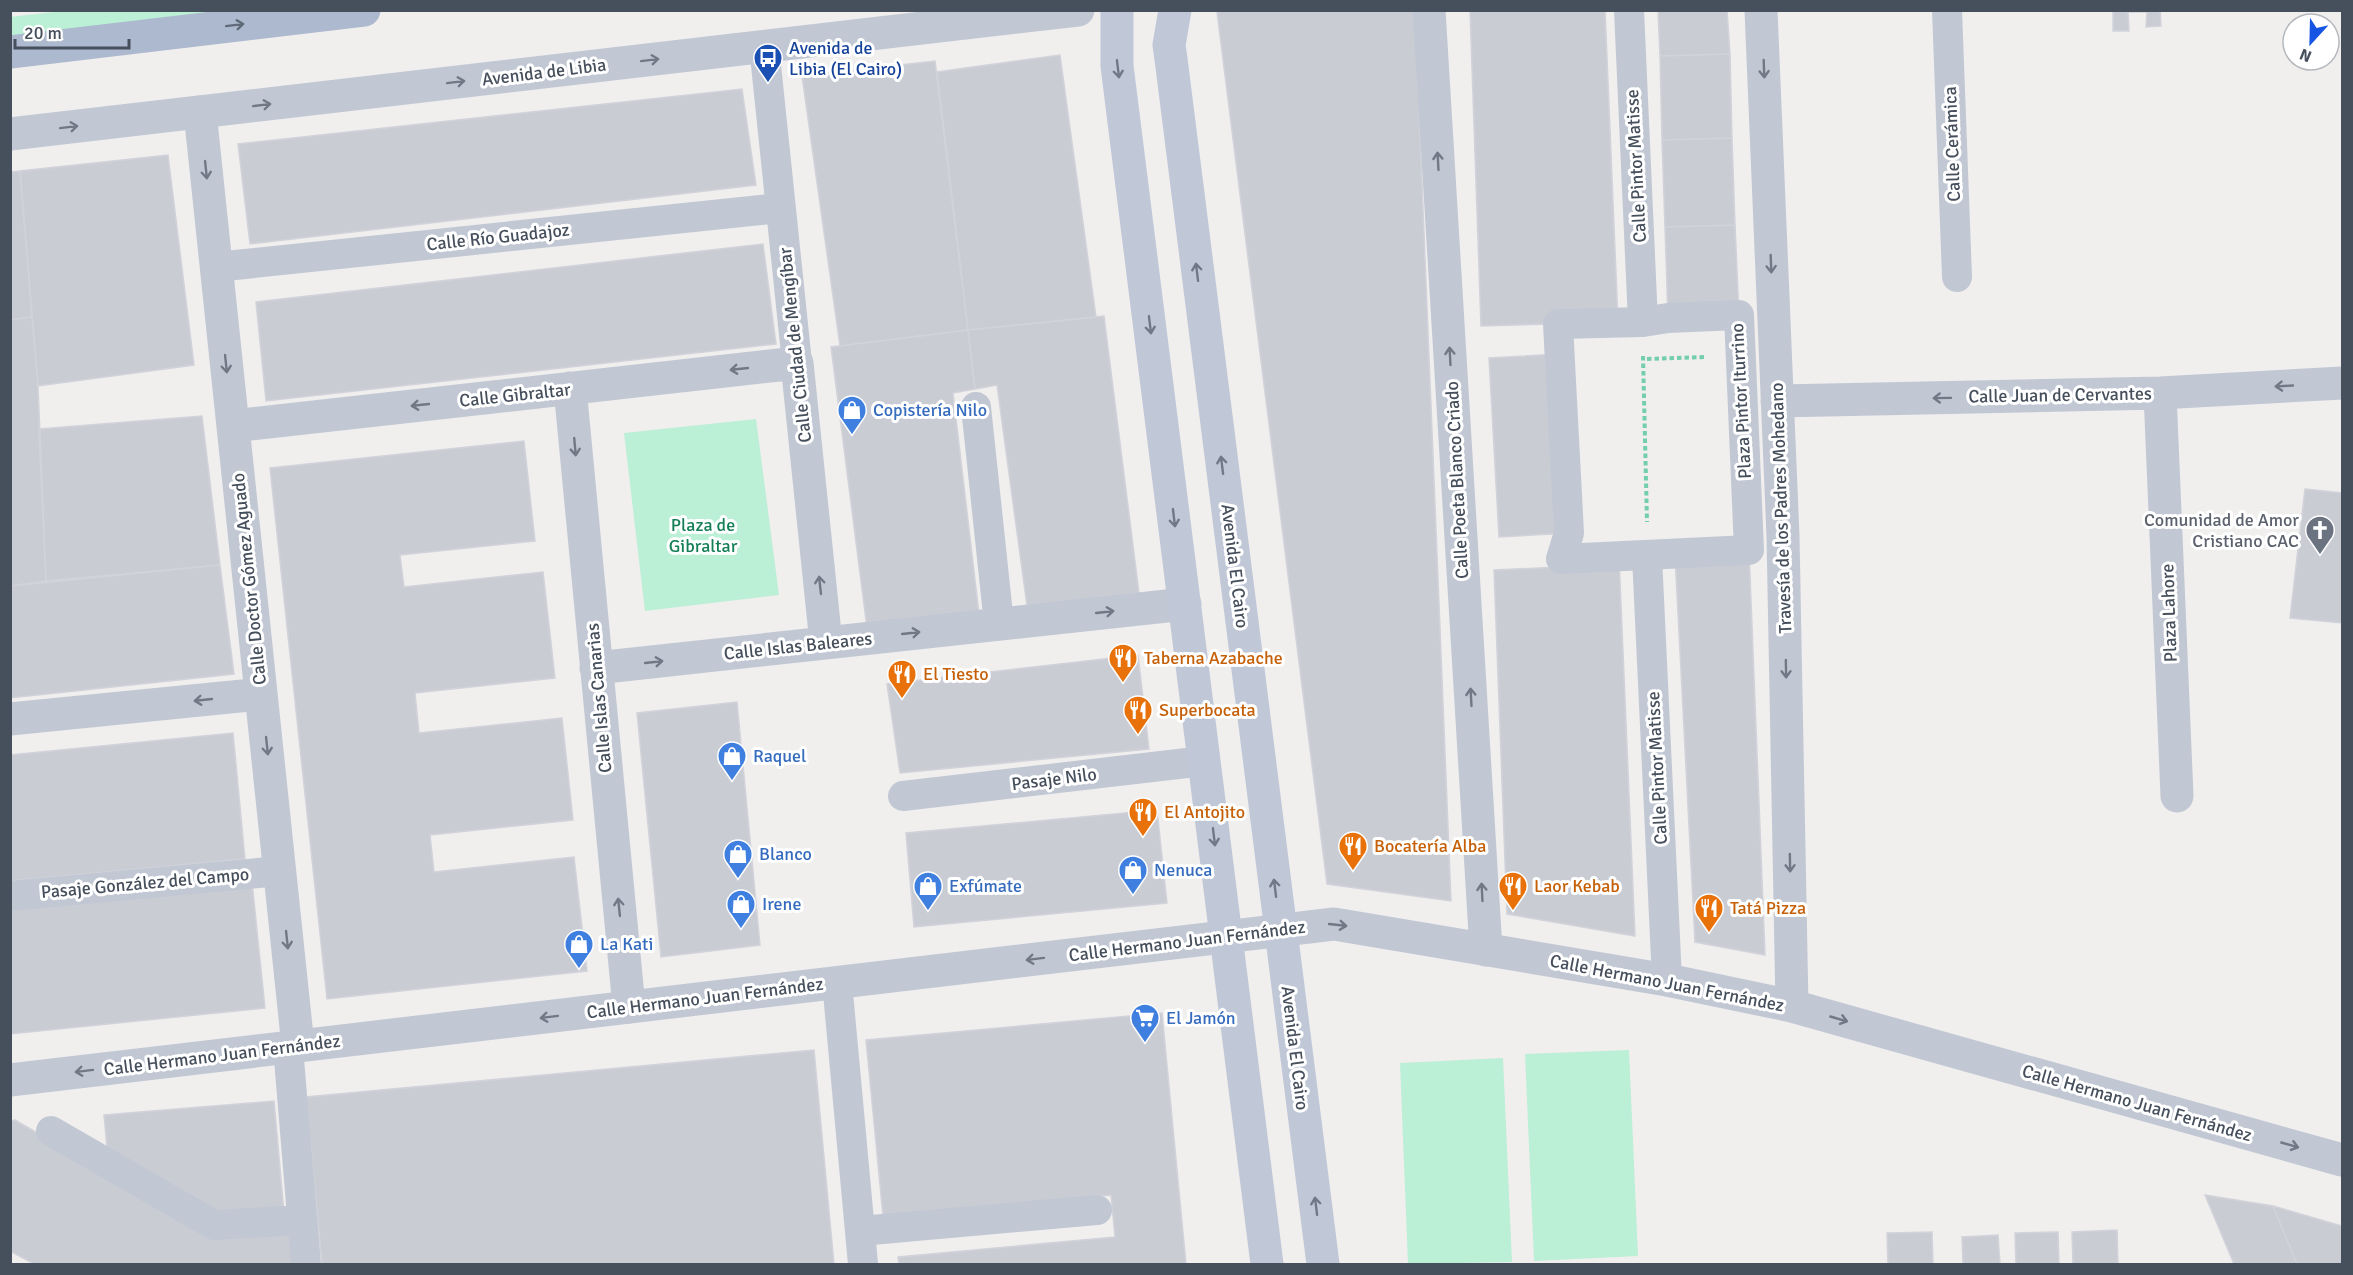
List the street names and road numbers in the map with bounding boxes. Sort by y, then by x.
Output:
street label: Avenida de Libia [481,53,607,91]
street label: Calle Cerámica [1939,86,1965,202]
street label: Calle Pintor Matisse [1621,89,1651,243]
street label: Calle Río Guadajoz [426,219,570,255]
street label: Calle Ciudad de Mengíbar [774,246,816,444]
street label: Plaza Pintor Iturrino [1726,323,1756,479]
street label: Calle Gibraltar [458,378,572,412]
street label: Calle Poeta Blanco Criado [1441,381,1473,579]
street label: Travesía de los Padres Mohedano [1766,382,1796,634]
street label: Calle Juan de Cervantes [1968,382,2152,408]
street label: Calle Doctor Gómez Aguado [227,472,271,686]
street label: Avenida El Cairo [1216,503,1254,629]
street label: Plaza Lahore [2156,563,2182,663]
street label: Calle Islas Canarias [581,622,616,774]
street label: Calle Islas Baleares [723,627,873,665]
street label: Calle Pintor Matisse [1642,691,1672,845]
street label: Pasaje Nilo [1010,763,1098,795]
street label: Pasaje González del Campo [40,863,250,903]
street label: Calle Hermano Juan Fernández [1067,916,1307,966]
street label: Calle Hermano Juan Fernández [1548,949,1786,1017]
street label: Calle Hermano Juan Fernández [585,973,825,1023]
street label: Avenida El Cairo [1276,985,1314,1111]
street label: Calle Hermano Juan Fernández [102,1030,342,1080]
street label: Calle Hermano Juan Fernández [2020,1060,2254,1146]

